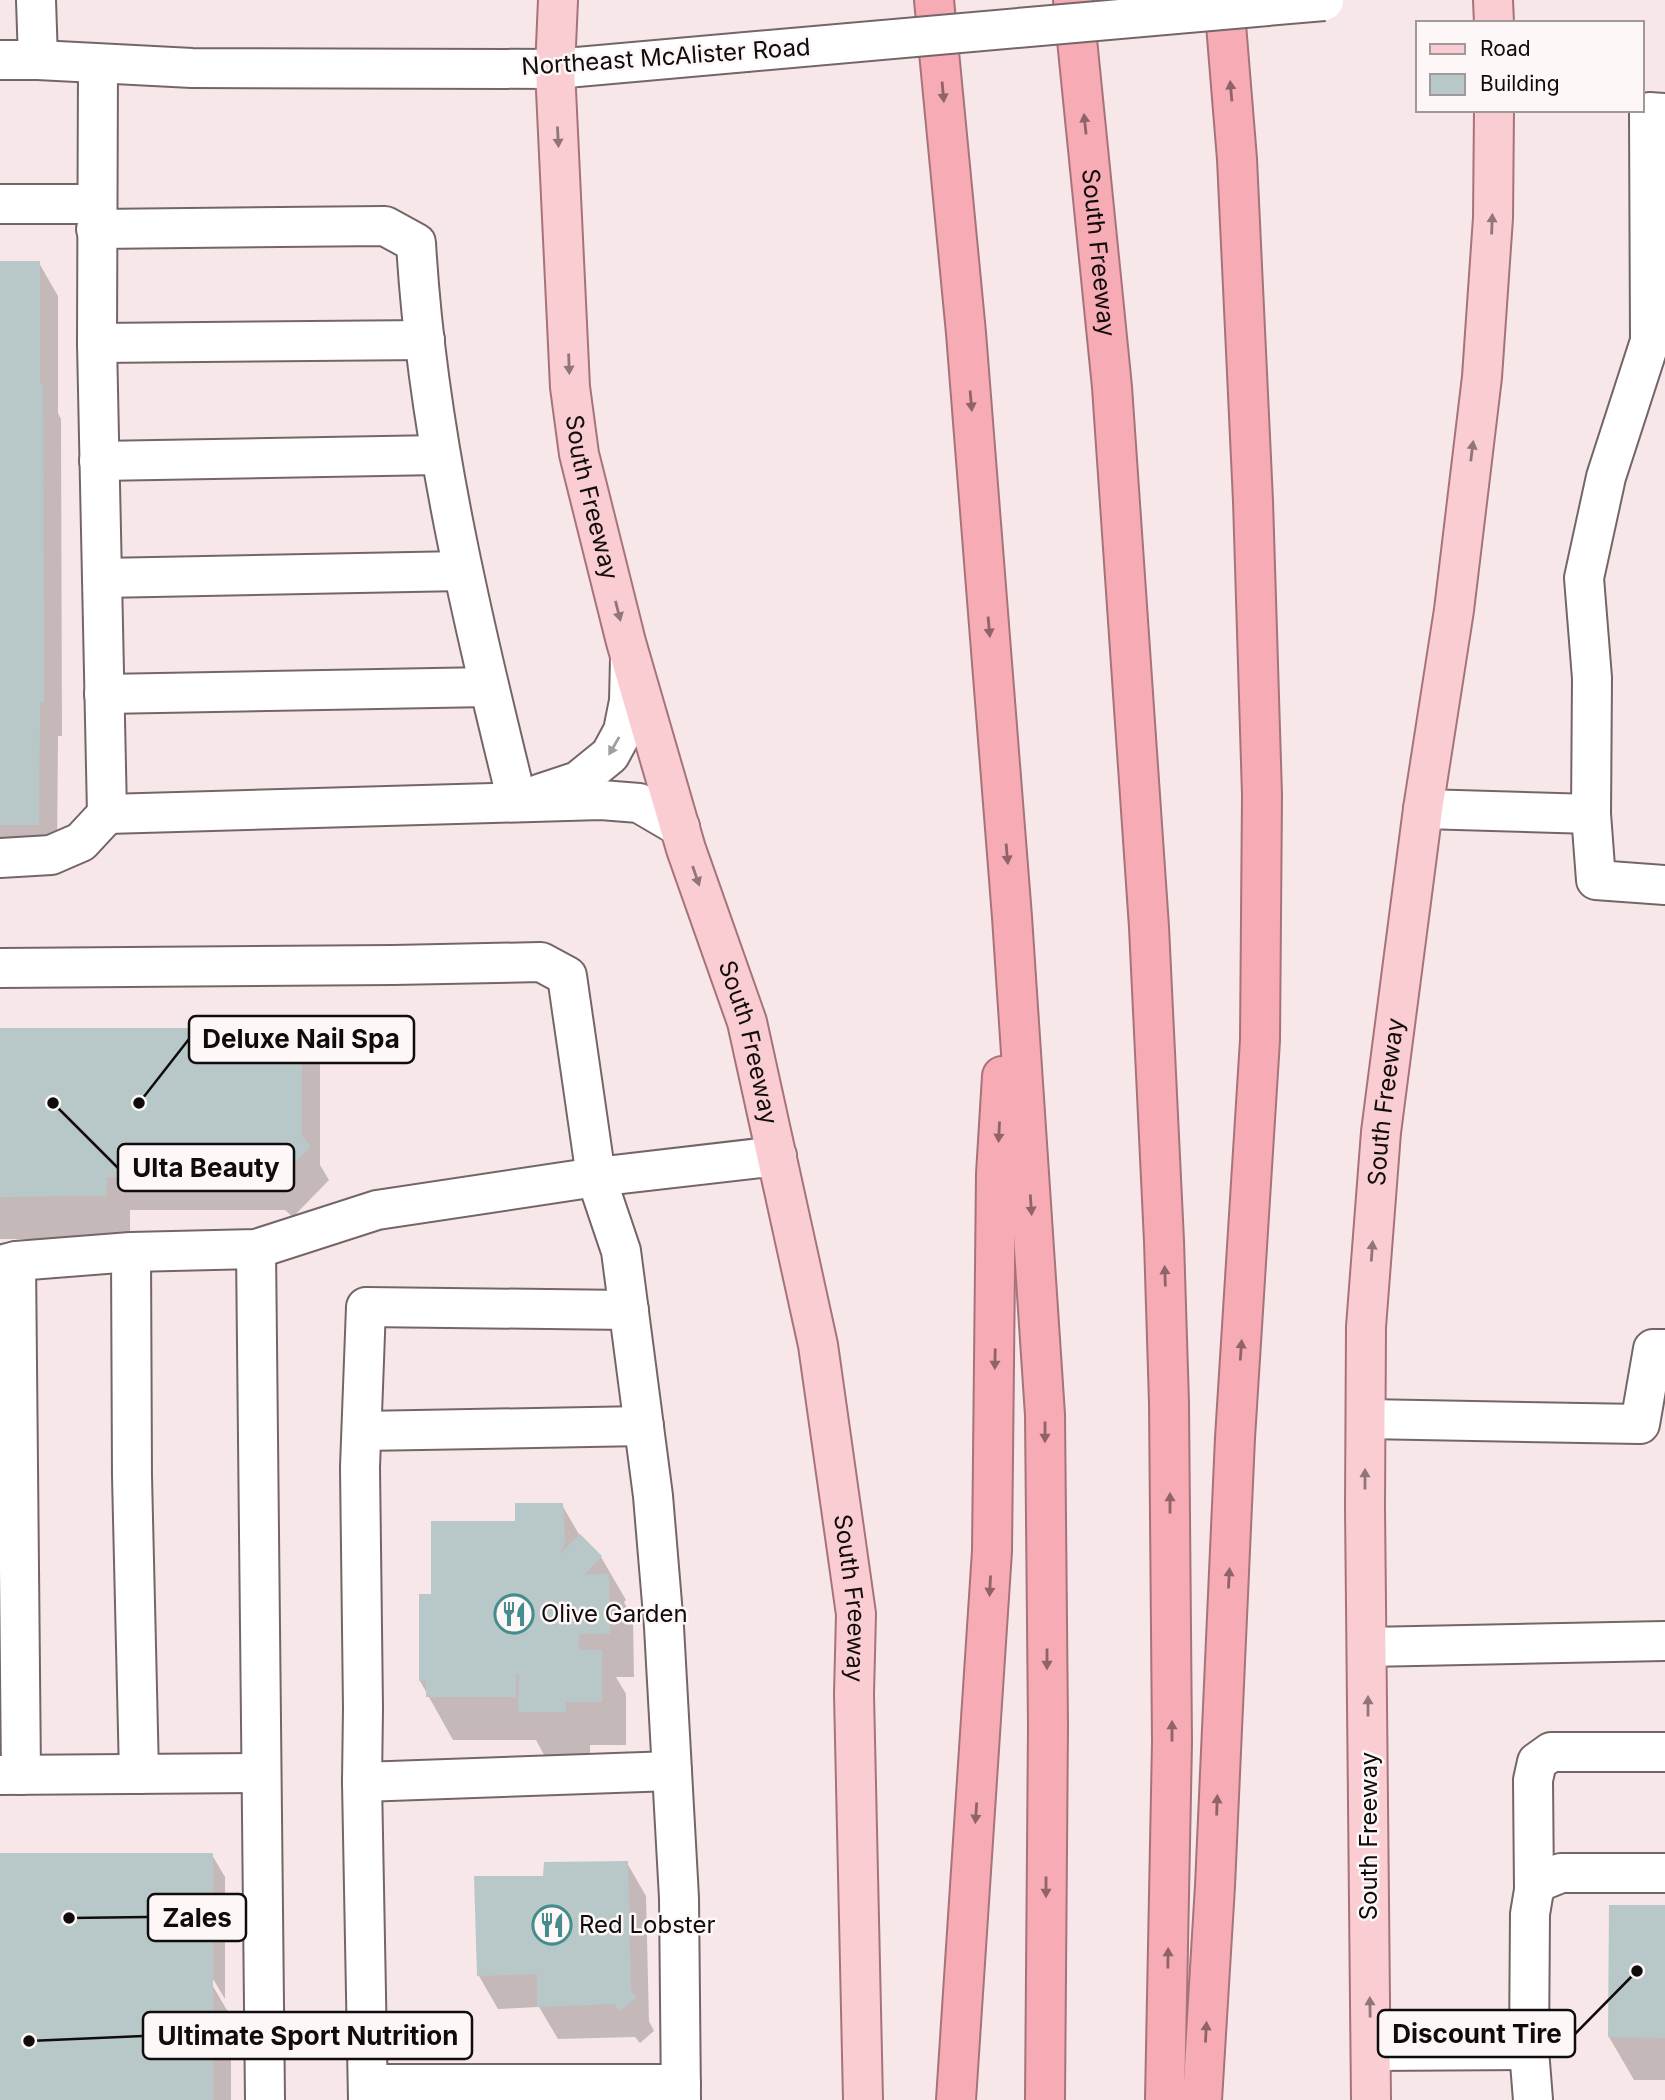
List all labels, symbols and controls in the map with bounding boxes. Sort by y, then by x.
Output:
legend [1416,21,1644,112]
street label: Northeast McAlister Road [520,32,811,81]
text: Road [1480,36,1531,61]
text: Building [1480,71,1560,96]
one-way arrow [1225,80,1236,102]
one-way arrow [938,82,949,104]
one-way arrow [1080,113,1091,135]
one-way arrow [553,126,564,148]
street label: South Freeway [1076,167,1122,338]
one-way arrow [1487,213,1498,235]
one-way arrow [563,353,575,375]
one-way arrow [966,390,977,412]
street label: South Freeway [560,413,625,583]
one-way arrow [1467,440,1478,462]
one-way arrow [613,601,623,622]
one-way arrow [984,617,995,639]
one-way arrow [608,736,620,755]
one-way arrow [1002,843,1013,865]
one-way arrow [690,866,701,887]
street label: South Freeway [712,957,784,1127]
callout: Deluxe Nail Spa [189,1016,414,1063]
street label: South Freeway [1362,1016,1410,1187]
text: Deluxe Nail Spa [202,1023,400,1054]
one-way arrow [993,1121,1004,1143]
callout: Ulta Beauty [118,1144,294,1191]
text: Ulta Beauty [132,1152,280,1183]
one-way arrow [1026,1194,1037,1216]
one-way arrow [1367,1240,1378,1262]
one-way arrow [1160,1265,1171,1287]
one-way arrow [1236,1339,1247,1361]
one-way arrow [989,1348,1001,1370]
one-way arrow [1039,1421,1051,1443]
one-way arrow [1359,1468,1371,1490]
one-way arrow [1164,1492,1176,1514]
street label: South Freeway [828,1512,871,1683]
one-way arrow [1224,1566,1235,1588]
one-way arrow [985,1576,996,1598]
restaurant icon: Olive Garden [493,1593,535,1635]
place label: Olive Garden [541,1599,688,1628]
one-way arrow [1041,1649,1053,1671]
one-way arrow [1362,1695,1374,1717]
one-way arrow [1166,1720,1178,1742]
street label: South Freeway [1354,1752,1383,1920]
one-way arrow [1212,1793,1223,1815]
one-way arrow [970,1803,981,1825]
one-way arrow [1040,1876,1052,1898]
callout: Zales [148,1894,246,1941]
text: Zales [162,1902,232,1933]
restaurant icon: Red Lobster [531,1904,573,1946]
place label: Red Lobster [579,1910,716,1939]
one-way arrow [1162,1947,1173,1969]
one-way arrow [1365,1996,1376,2018]
callout: Discount Tire [1378,2010,1575,2057]
callout: Ultimate Sport Nutrition [143,2012,472,2059]
text: Discount Tire [1392,2018,1562,2049]
text: Ultimate Sport Nutrition [158,2020,458,2051]
one-way arrow [1201,2021,1212,2043]

